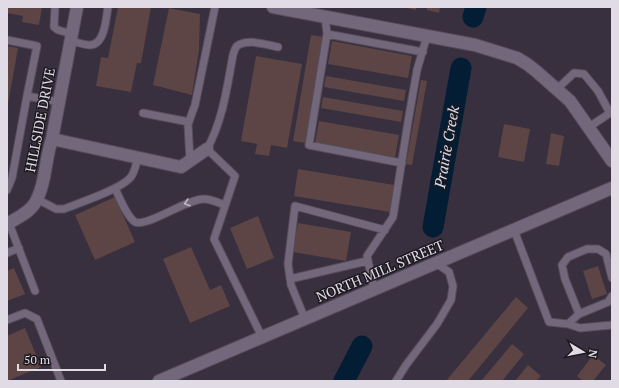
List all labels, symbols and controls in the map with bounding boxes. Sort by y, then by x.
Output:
street label: HILLSIDE DRIVE [20,66,59,174]
water label: Prairie Creek [429,103,463,191]
one-way arrow [184,198,191,207]
street label: NORTH MILL STREET [313,235,447,306]
north arrow [563,332,603,372]
scale bar [18,346,105,372]
text: N [585,348,600,360]
text: 50 m [24,352,51,367]

